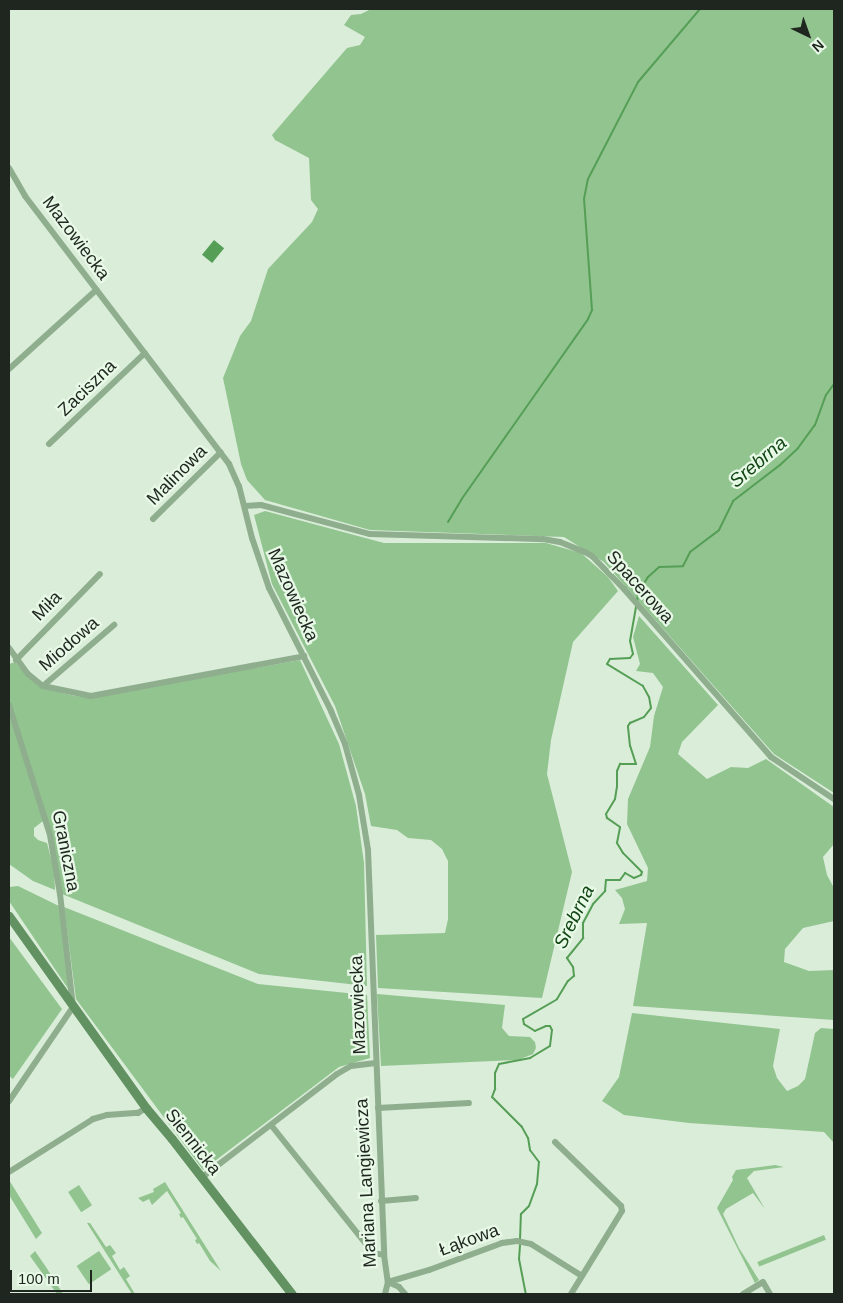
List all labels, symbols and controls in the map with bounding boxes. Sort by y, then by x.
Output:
north arrow [783,10,833,60]
text: N [809,37,827,55]
street label: Mazowiecka [38,192,114,284]
street label: Zaciszna [54,355,120,421]
water label: Srebrna [725,432,791,492]
street label: Malinowa [142,440,212,510]
street label: Mazowiecka [263,545,323,645]
street label: Spacerowa [602,546,678,628]
street label: Miła [28,587,66,625]
street label: Miodowa [35,612,103,676]
street label: Graniczna [48,809,84,893]
water label: Srebrna [549,882,599,952]
street label: Mazowiecka [345,955,371,1055]
street label: Mariana Langiewicza [351,1098,381,1268]
street label: Siennicka [160,1105,226,1179]
street label: Łąkowa [436,1219,502,1261]
scale bar [12,1260,95,1292]
text: 100 m [18,1270,60,1287]

